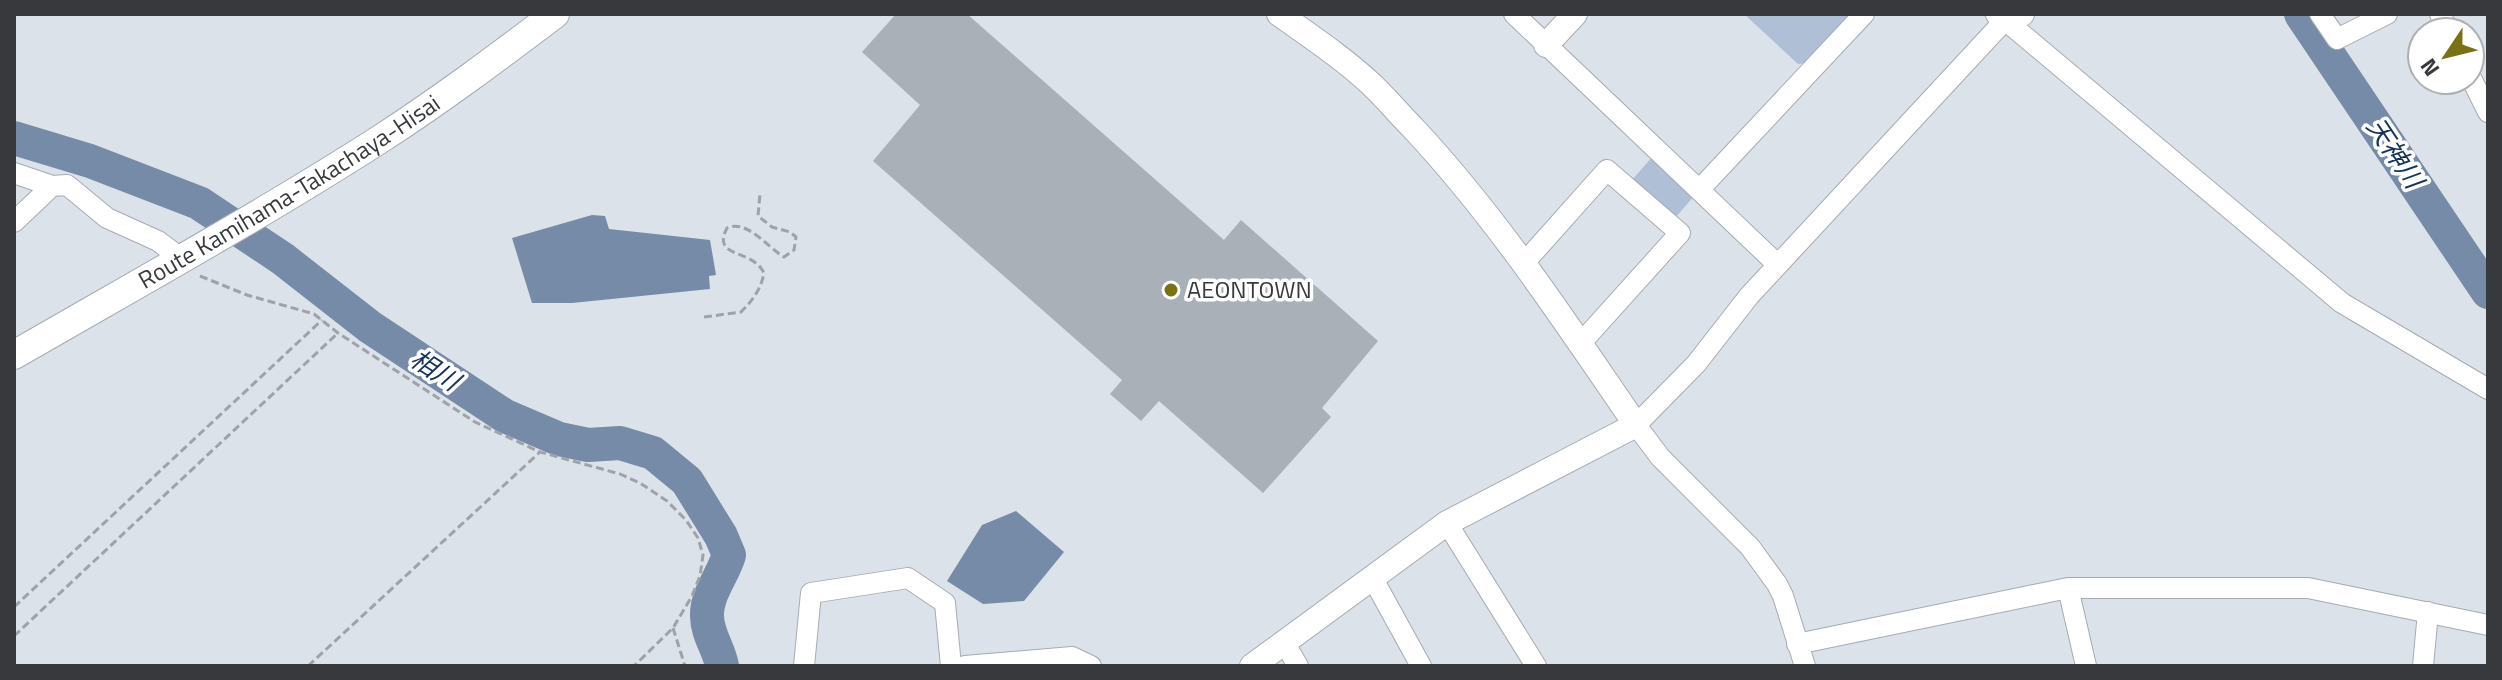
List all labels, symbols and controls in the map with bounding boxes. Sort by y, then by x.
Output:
north arrow [2406,16,2486,96]
text: N [2411,51,2448,83]
street label: Route Kamihama-Takachaya-Hisai [131,85,447,297]
water label: 天神川 [2357,109,2435,198]
place label: AEONTOWN [1187,271,1312,307]
marker: AEONTOWN [1162,281,1180,299]
water label: 相川 [403,339,470,402]

